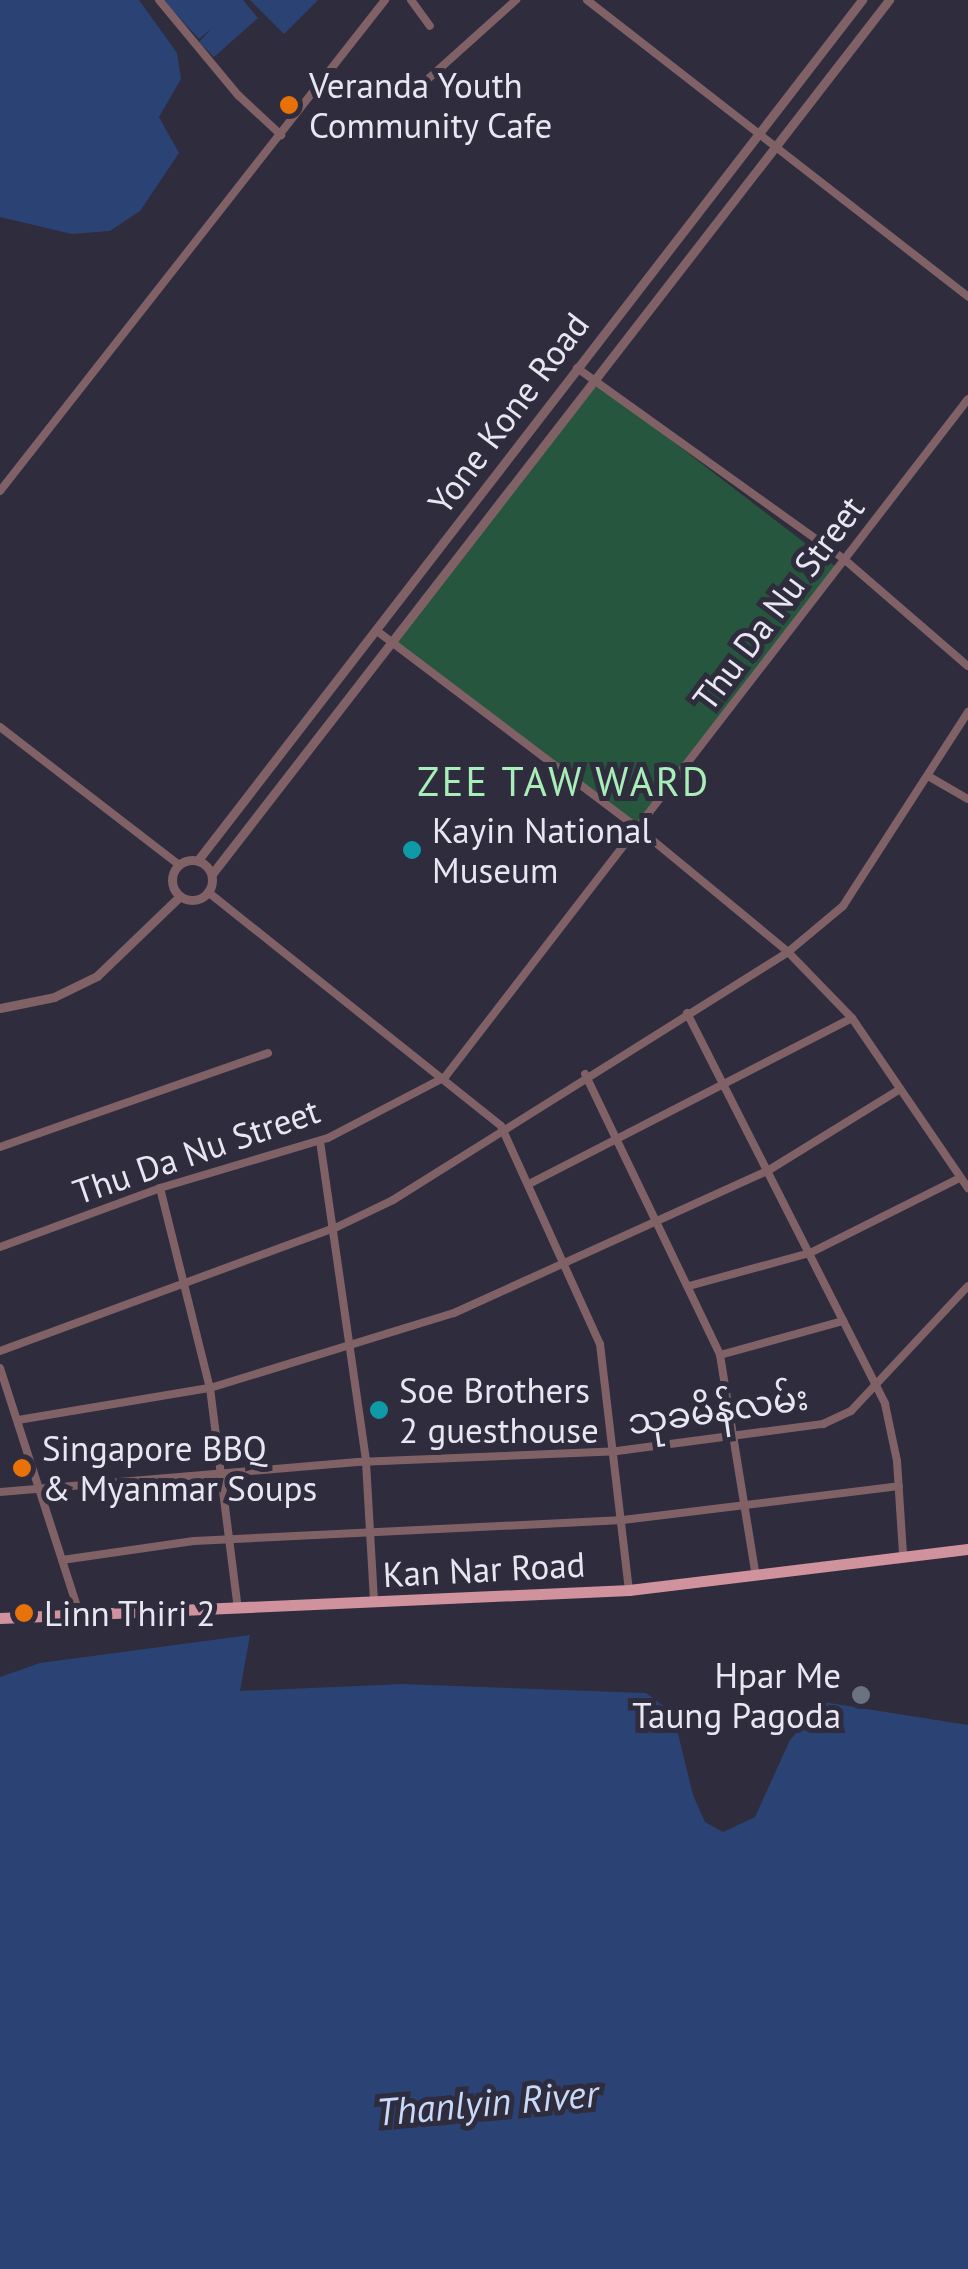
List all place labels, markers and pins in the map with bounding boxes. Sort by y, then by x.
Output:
place label: Veranda Youth Community Cafe [309,64,554,146]
marker: Veranda Youth Community Cafe [278,94,300,116]
place label: Kayin National Museum [432,809,652,891]
marker: Kayin National Museum [401,839,423,861]
place label: Soe Brothers 2 guesthouse [399,1369,599,1451]
marker: Soe Brothers 2 guesthouse [368,1399,390,1421]
place label: Singapore BBQ & Myanmar Soups [42,1427,317,1509]
marker: Singapore BBQ & Myanmar Soups [11,1457,33,1479]
place label: Linn Thiri 2 [44,1592,217,1634]
marker: Linn Thiri 2 [13,1602,35,1624]
place label: Hpar Me Taung Pagoda [632,1654,841,1736]
marker: Hpar Me Taung Pagoda [850,1684,872,1706]

